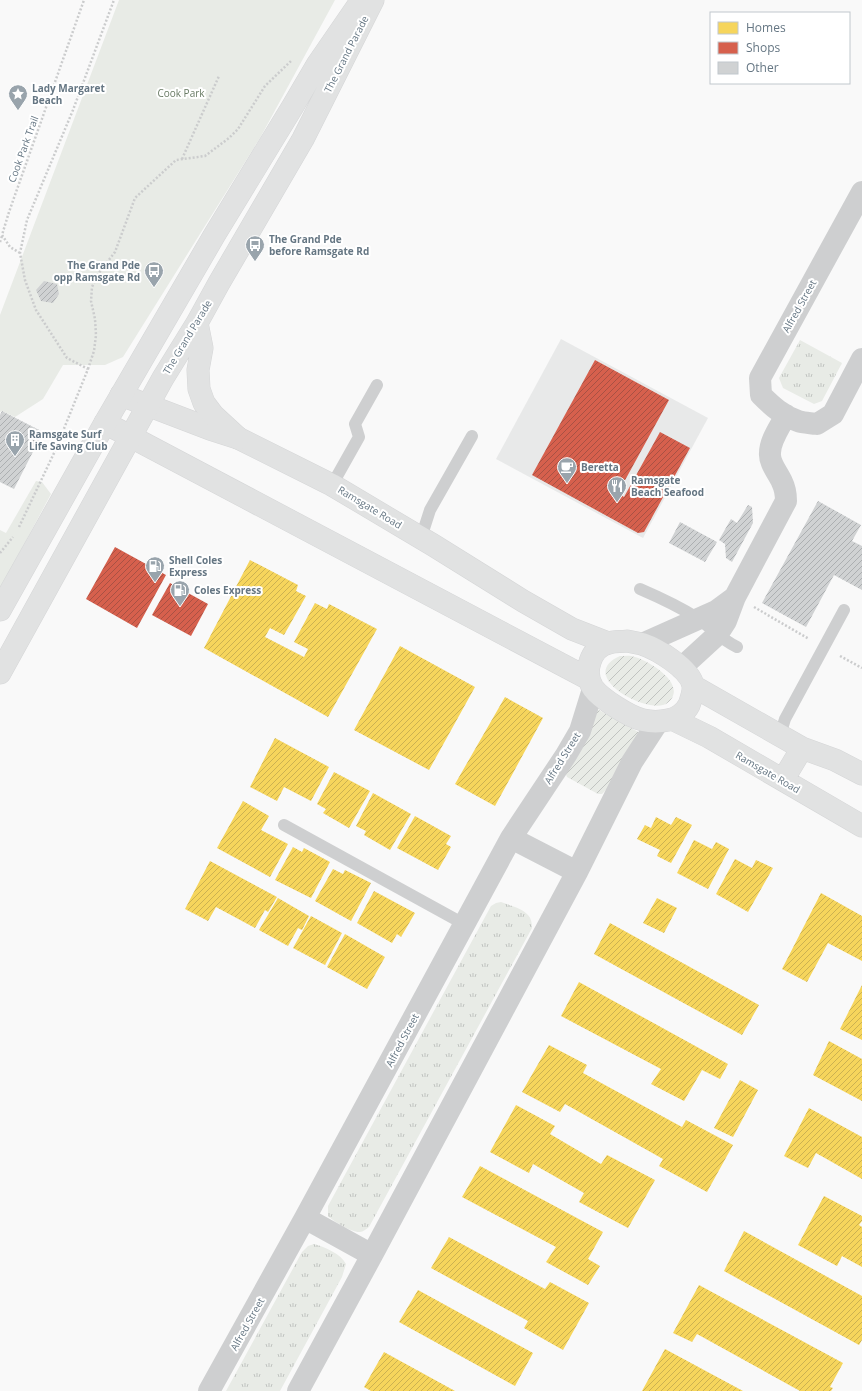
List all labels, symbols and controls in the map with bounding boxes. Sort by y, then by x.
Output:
legend [710,12,850,84]
street label: The Grand Parade [321,13,372,95]
text: Homes [746,19,786,36]
text: Shops [746,39,781,56]
text: Other [746,59,779,76]
place label: Lady Margaret Beach [32,81,105,107]
place icon: Lady Margaret Beach [7,83,29,111]
park label: Cook Park [157,86,205,100]
street label: Cook Park Trail [4,114,42,184]
place label: The Grand Pde before Ramsgate Rd [269,232,369,258]
bus stop icon: The Grand Pde before Ramsgate Rd [244,234,266,262]
place label: The Grand Pde opp Ramsgate Rd [54,258,140,284]
bus stop icon: The Grand Pde opp Ramsgate Rd [143,260,165,288]
street label: Alfred Street [779,277,820,335]
street label: The Grand Parade [159,297,215,377]
place label: Ramsgate Surf Life Saving Club [29,427,108,453]
building icon: Ramsgate Surf Life Saving Club [4,429,26,457]
cafe icon: Beretta [556,456,578,484]
place label: Beretta [581,460,619,474]
place label: Ramsgate Beach Seafood [631,473,704,499]
restaurant icon: Ramsgate Beach Seafood [606,475,628,503]
street label: Ramsgate Road [335,482,405,532]
place label: Shell Coles Express [169,553,222,579]
fuel station icon: Shell Coles Express [144,555,166,583]
fuel station icon: Coles Express [169,579,191,607]
place label: Coles Express [194,583,261,597]
street label: Alfred Street [541,729,584,787]
street label: Ramsgate Road [733,748,803,796]
street label: Alfred Street [382,1010,422,1069]
street label: Alfred Street [227,1295,268,1353]

